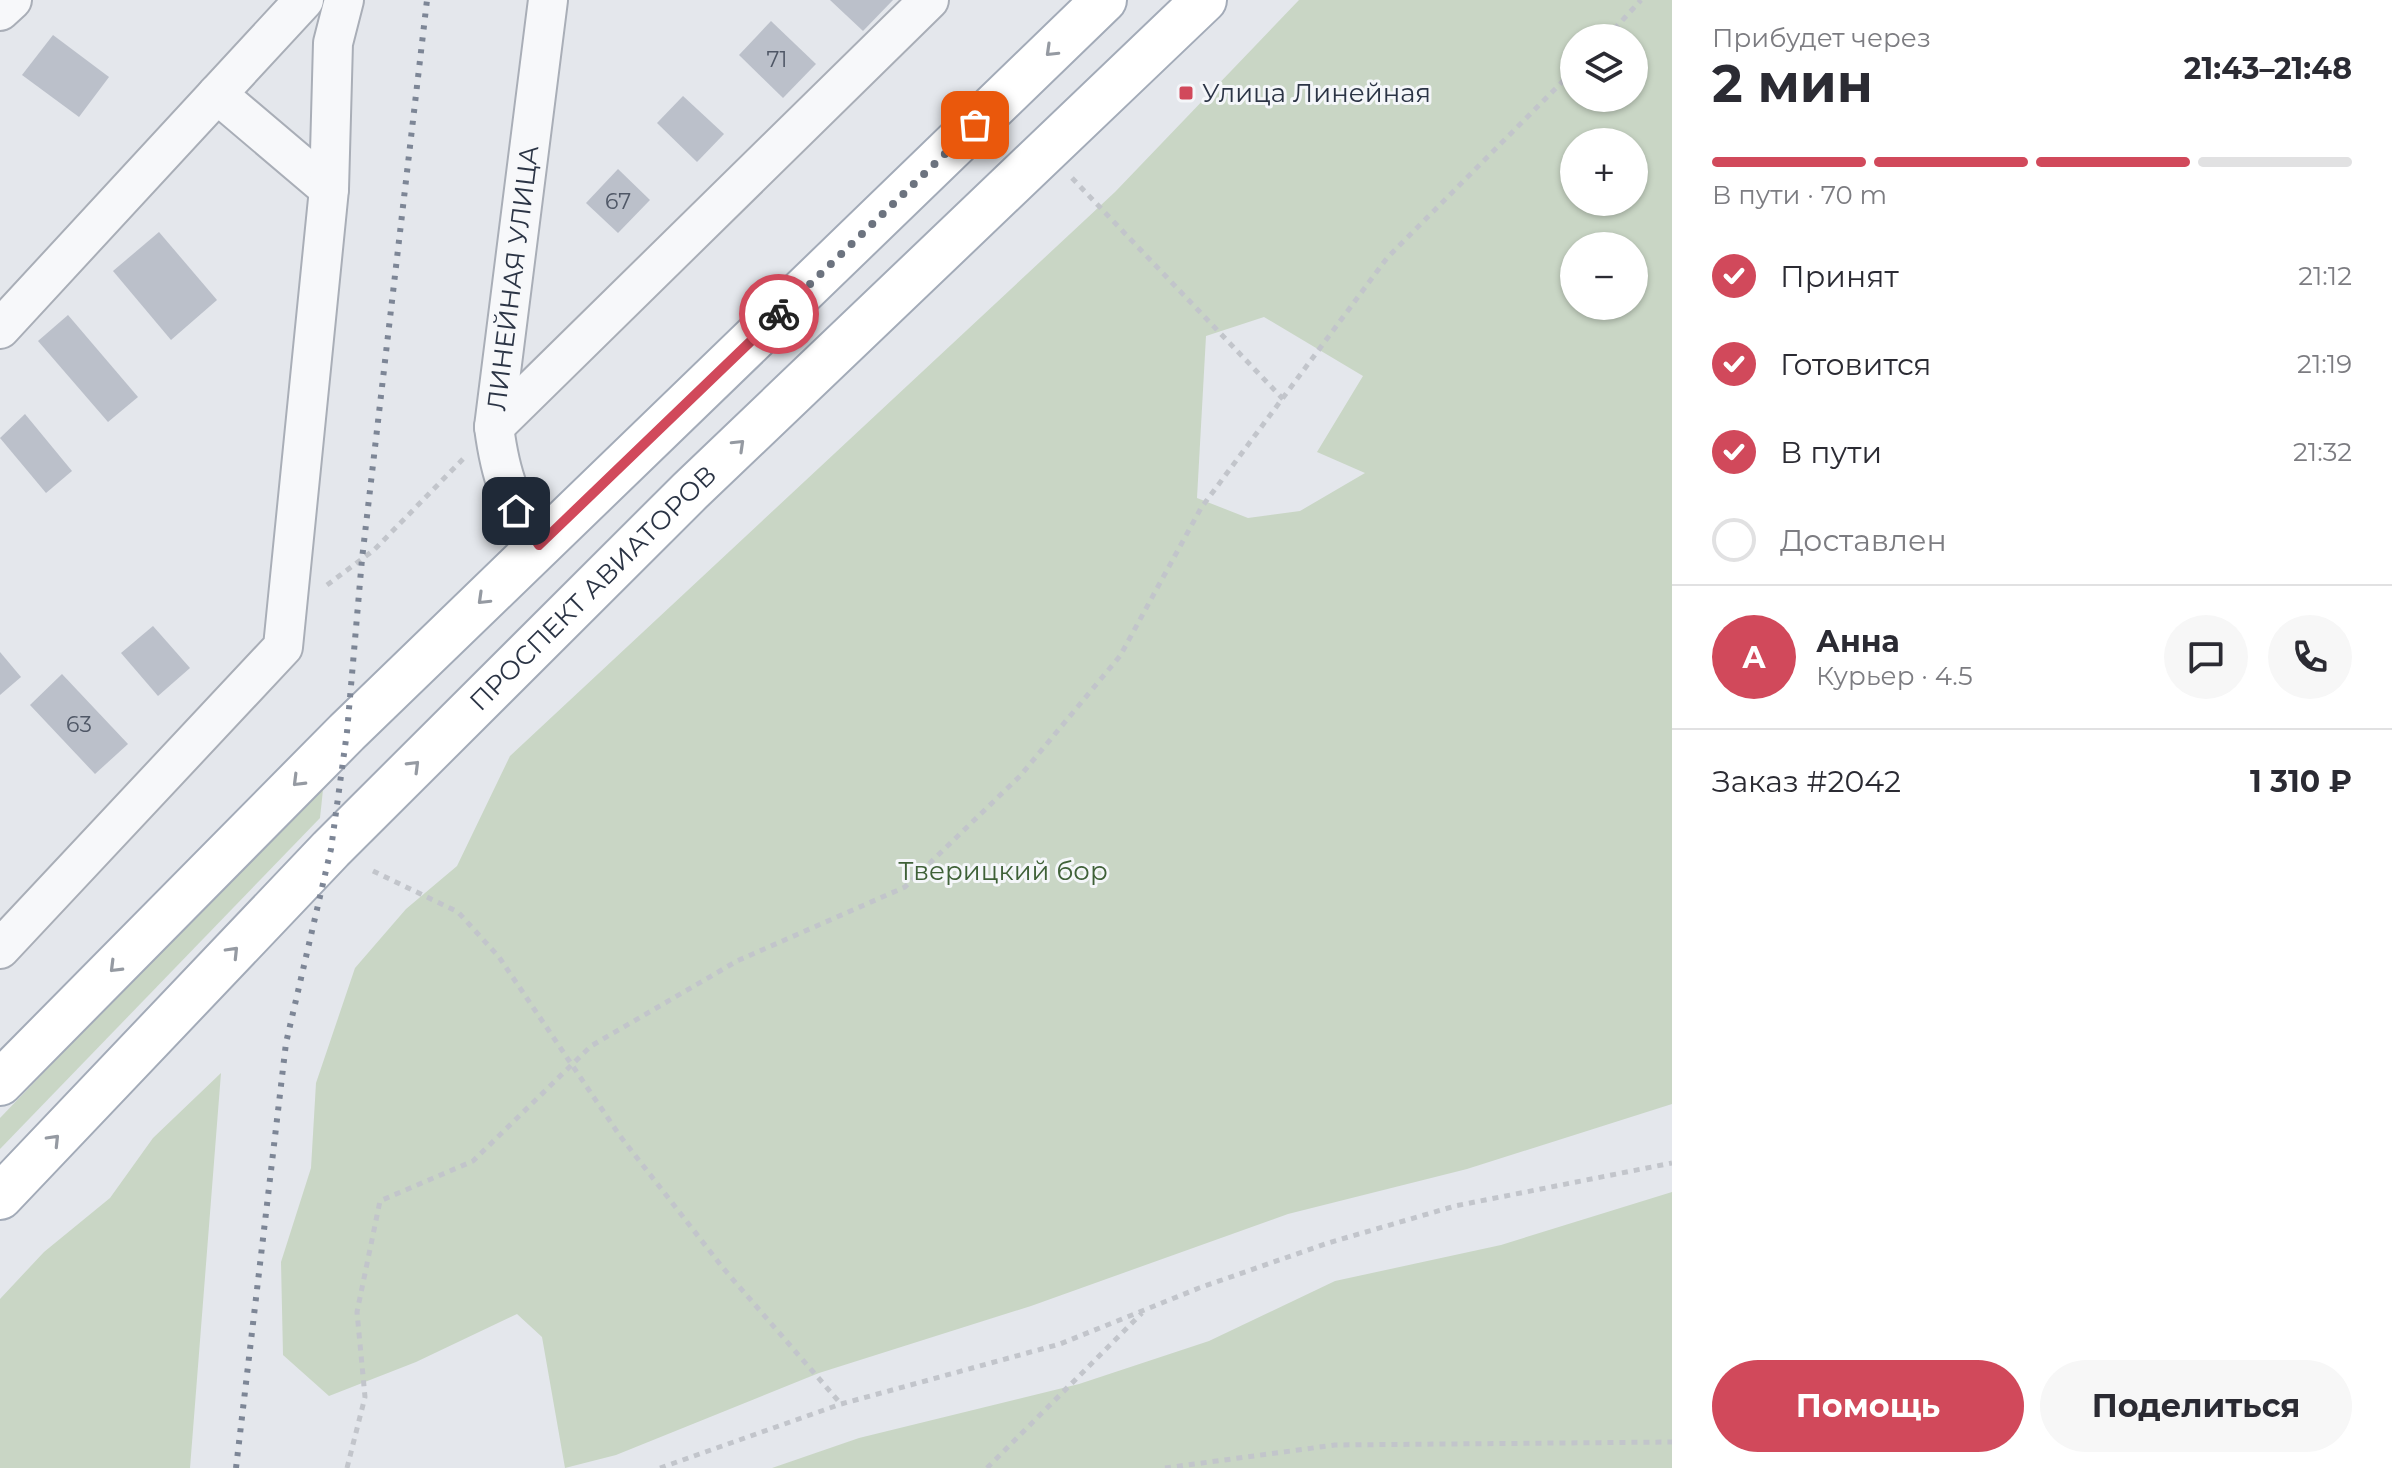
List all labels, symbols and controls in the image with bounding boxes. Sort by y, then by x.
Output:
text: Прибудет через [1712,22,1931,54]
map controls [1560,24,1648,320]
button: layers [1560,24,1648,112]
one-way arrow [1046,42,1060,57]
house number: 71 [766,46,788,73]
text: 21:43–21:48 [2184,50,2352,87]
text: 2 мин [1712,52,1873,115]
place label: Улица Линейная [1202,77,1431,109]
marker: Улица Линейная [1177,84,1195,102]
pin [941,91,1009,159]
icon: bag [953,103,997,147]
button: + [1560,128,1648,216]
street label: ЛИНЕЙНАЯ УЛИЦА [480,143,545,413]
text: В пути · 70 m [1712,179,1887,211]
house number: 67 [605,188,631,215]
button: − [1560,232,1648,320]
icon: check [1712,254,1756,298]
text: Принят [1780,258,1899,295]
text: 21:12 [2298,260,2352,292]
courier [739,274,819,354]
icon: bike [757,292,801,336]
icon: check [1712,342,1756,386]
text: Готовится [1780,346,1932,383]
text: 21:19 [2297,348,2352,380]
icon: check [1712,430,1756,474]
text: В пути [1780,434,1882,471]
text: 21:32 [2293,436,2352,468]
one-way arrow [729,440,744,454]
street label: ПРОСПЕКТ АВИАТОРОВ [463,459,723,717]
pin [482,477,550,545]
icon: home [494,489,538,533]
text: Доставлен [1780,522,1947,559]
one-way arrow [478,590,492,605]
button: chat [2164,615,2248,699]
button: phone [2268,615,2352,699]
text: Анна [1816,623,1900,660]
text: А [1742,639,1766,676]
text: Курьер · 4.5 [1816,660,1973,692]
house number: 63 [66,711,92,738]
one-way arrow [405,761,420,775]
text: Заказ #2042 [1712,763,1901,800]
text: 1 310 ₽ [2250,763,2352,800]
one-way arrow [293,772,307,787]
park label: Тверицкий бор [898,855,1108,887]
one-way arrow [224,947,238,961]
one-way arrow [110,958,124,972]
one-way arrow [44,1135,59,1149]
button: Помощь [1712,1360,2024,1452]
button: Поделиться [2040,1360,2352,1452]

